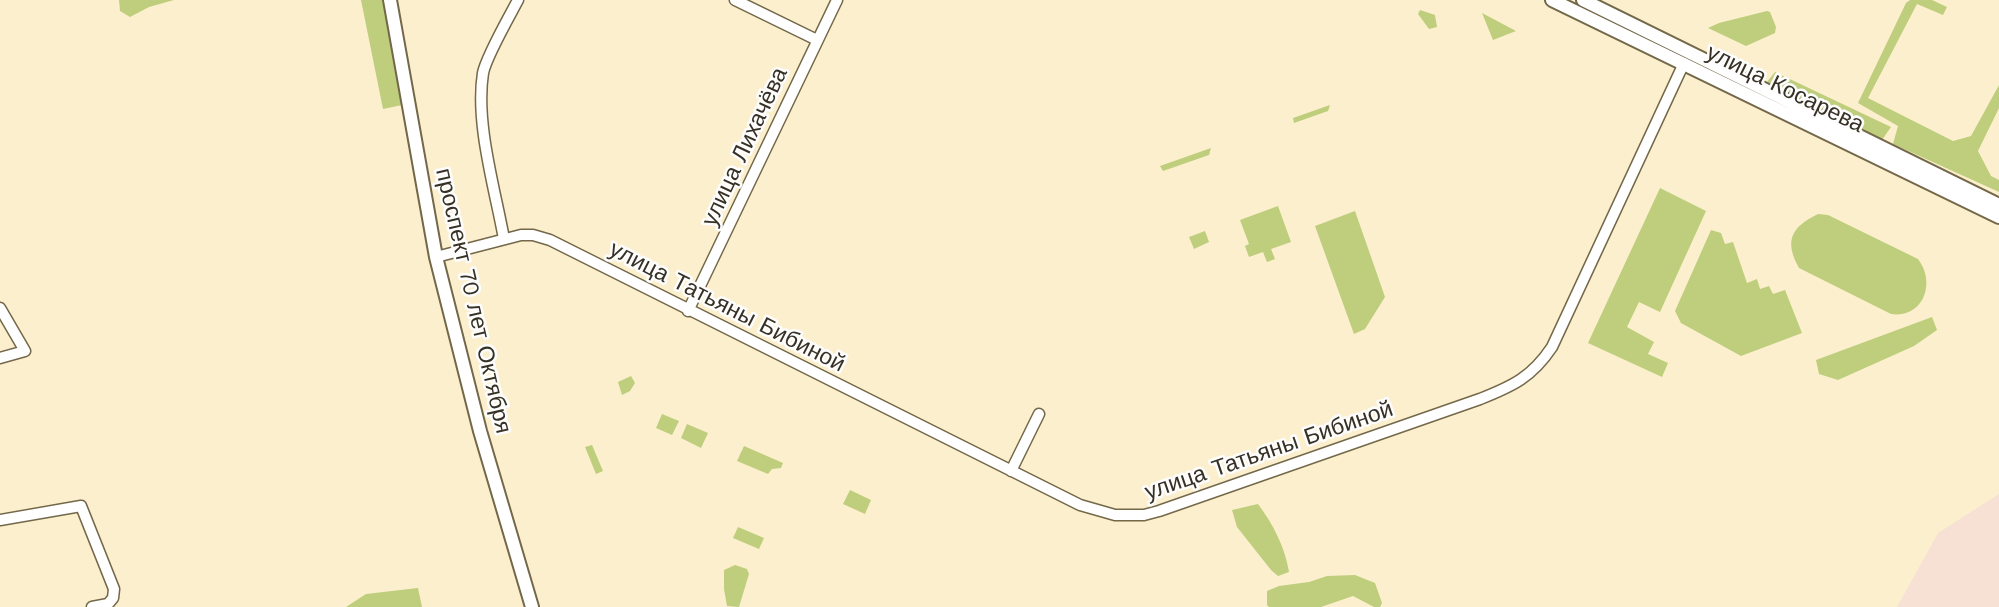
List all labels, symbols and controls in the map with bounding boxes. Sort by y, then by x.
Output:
street label: улица Косарева [1702,39,1868,139]
street label: улица Лихачёва [696,63,794,231]
street label: проспект 70 лет Октября [429,166,517,436]
street label: улица Татьяны Бибиной [605,236,849,378]
street label: улица Татьяны Бибиной [1141,396,1397,506]

